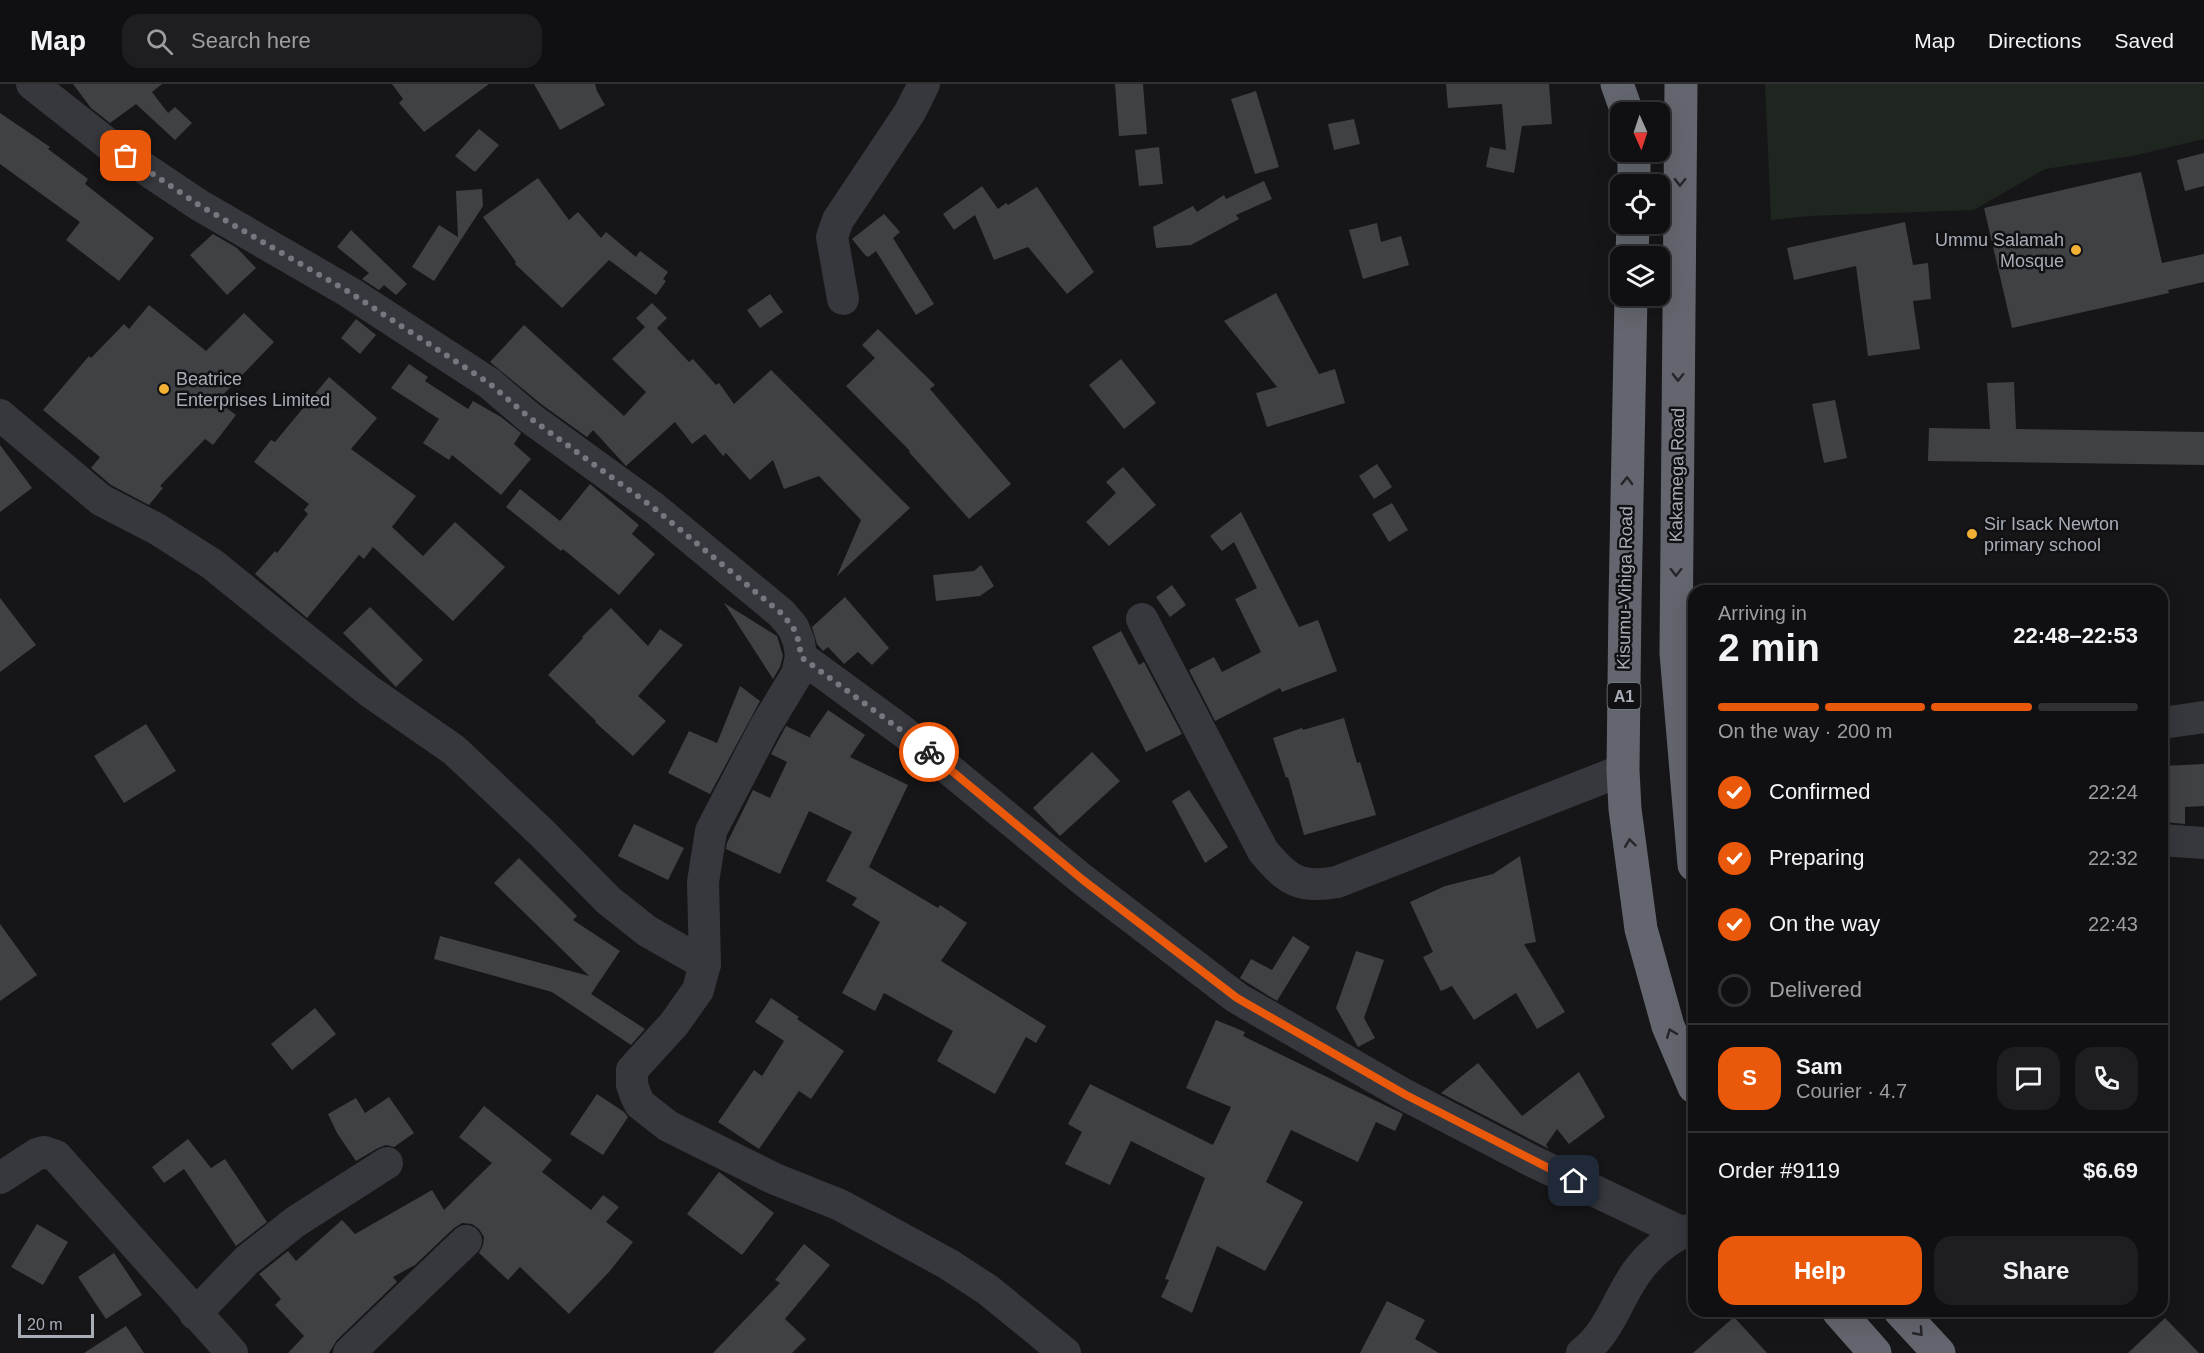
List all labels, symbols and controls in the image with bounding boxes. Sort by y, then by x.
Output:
search box [122,14,542,68]
text: Map [30,25,86,56]
icon: search [143,25,176,58]
text: Search here [191,28,311,53]
text: Map [1914,29,1955,52]
text: Directions [1988,29,2081,52]
text: Saved [2114,29,2174,52]
north arrow [1610,102,1670,162]
map controls [1610,102,1670,306]
pin [100,130,151,181]
icon: bag [109,139,142,172]
button: locate [1610,174,1670,234]
one-way arrow [1674,178,1686,187]
place label: Ummu Salamah Mosque [1935,230,2064,271]
marker: Ummu Salamah Mosque [2069,243,2083,257]
button: layers [1610,246,1670,306]
place label: Beatrice Enterprises Limited [176,369,330,410]
one-way arrow [1672,373,1684,382]
marker: Beatrice Enterprises Limited [157,382,171,396]
street label: Kakamega Road [1666,408,1688,542]
one-way arrow [1621,476,1633,485]
street label: Kisumu-Vihiga Road [1614,506,1636,670]
place label: Sir Isack Newton primary school [1984,514,2119,555]
marker: Sir Isack Newton primary school [1965,527,1979,541]
one-way arrow [1670,568,1683,577]
text: Arriving in [1718,602,1807,624]
text: 22:48–22:53 [2013,623,2138,648]
text: 2 min [1718,626,1820,669]
road number: A1 [1608,683,1640,709]
text: On the way · 200 m [1718,720,1893,742]
courier [899,722,959,782]
icon: bike [913,736,946,769]
icon: check [1718,776,1751,809]
text: Confirmed [1769,779,1870,804]
text: 22:24 [2088,781,2138,803]
one-way arrow [1624,839,1636,848]
icon: check [1718,842,1751,875]
text: Preparing [1769,845,1864,870]
text: 22:32 [2088,847,2138,869]
icon: check [1718,908,1751,941]
text: On the way [1769,911,1880,936]
text: 22:43 [2088,913,2138,935]
text: Delivered [1769,977,1862,1002]
one-way arrow [1666,1028,1678,1039]
button: chat [1997,1047,2060,1110]
button: phone [2075,1047,2138,1110]
text: Sam [1796,1054,1842,1079]
text: S [1742,1065,1757,1090]
text: Courier · 4.7 [1796,1080,1907,1102]
pin [1548,1155,1599,1206]
text: Order #9119 [1718,1158,1840,1183]
text: $6.69 [2083,1158,2138,1183]
icon: home [1557,1164,1590,1197]
button: Help [1718,1236,1922,1305]
button: Share [1934,1236,2138,1305]
scale bar [18,1311,94,1338]
text: 20 m [27,1316,63,1333]
one-way arrow [1912,1325,1923,1336]

